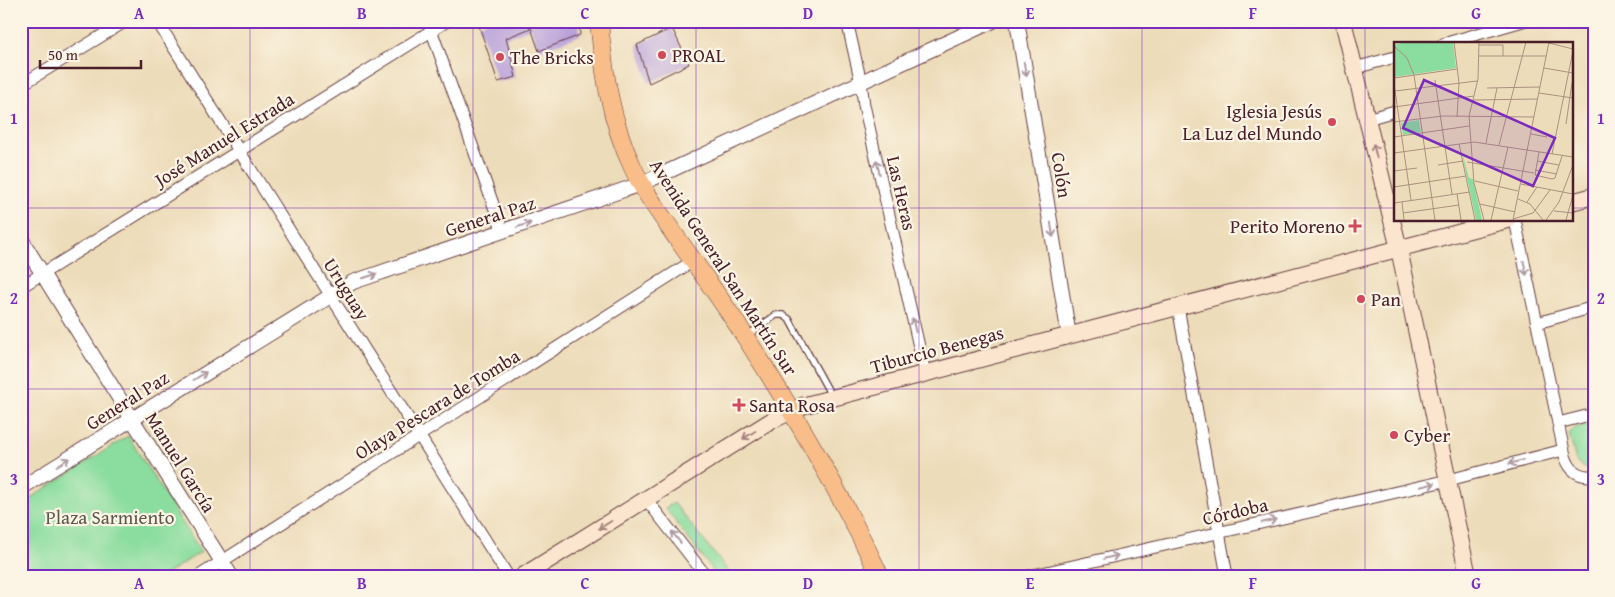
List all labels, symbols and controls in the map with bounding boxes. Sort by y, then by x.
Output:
text: A [134,1,145,25]
text: B [357,1,367,25]
text: C [580,1,590,25]
text: D [803,1,813,25]
text: E [1026,1,1035,25]
text: F [1249,1,1257,25]
text: G [1471,1,1481,25]
scale bar [40,38,141,70]
place label: PROAL [672,41,725,69]
inset map [1394,42,1572,221]
place label: The Bricks [510,43,594,71]
text: 50 m [48,44,79,65]
marker: PROAL [656,49,668,61]
marker: The Bricks [494,51,506,63]
one-way arrow [1021,61,1031,77]
street label: José Manuel Estrada [147,85,299,194]
place label: Iglesia Jesús La Luz del Mundo [1183,97,1322,147]
text: 1 [10,106,18,130]
text: 1 [1597,106,1605,130]
marker: Iglesia Jesús La Luz del Mundo [1326,116,1338,128]
one-way arrow [1370,143,1379,159]
street label: Colón [1045,150,1079,200]
street label: Avenida General San Martín Sur [643,153,805,381]
street label: Las Heras [880,153,924,233]
one-way arrow [873,159,882,175]
street label: General Paz [441,188,539,244]
place label: Perito Moreno [1230,212,1345,240]
one-way arrow [516,219,532,229]
marker: Perito Moreno [1349,220,1361,232]
one-way arrow [1047,221,1057,237]
street label: Uruguay [317,252,377,326]
one-way arrow [1521,259,1531,275]
one-way arrow [362,271,377,280]
place label: Pan [1371,285,1401,313]
text: 2 [10,286,18,310]
text: 2 [1597,286,1605,310]
marker: Pan [1355,293,1367,305]
street label: Tiburcio Benegas [867,318,1007,380]
one-way arrow [909,318,918,334]
street label: Olaya Pescara de Tomba [349,342,525,466]
street label: General Paz [80,363,174,437]
one-way arrow [193,371,207,381]
place label: Santa Rosa [749,391,835,419]
marker: Santa Rosa [733,399,745,411]
street label: Manuel García [139,406,223,518]
place label: Cyber [1404,421,1451,449]
marker: Cyber [1388,429,1400,441]
one-way arrow [742,430,756,440]
one-way arrow [55,457,69,467]
one-way arrow [1509,458,1525,467]
text: 3 [10,467,18,491]
text: 3 [1597,467,1605,491]
one-way arrow [1419,480,1435,489]
street label: Córdoba [1200,490,1270,532]
park label: Plaza Sarmiento [46,503,174,531]
one-way arrow [1261,516,1277,525]
one-way arrow [598,519,612,530]
one-way arrow [671,531,682,544]
one-way arrow [1102,552,1118,561]
text: A [134,571,145,595]
text: B [357,571,367,595]
text: C [580,571,590,595]
text: D [803,571,813,595]
text: E [1026,571,1035,595]
text: F [1249,571,1257,595]
text: G [1471,571,1481,595]

